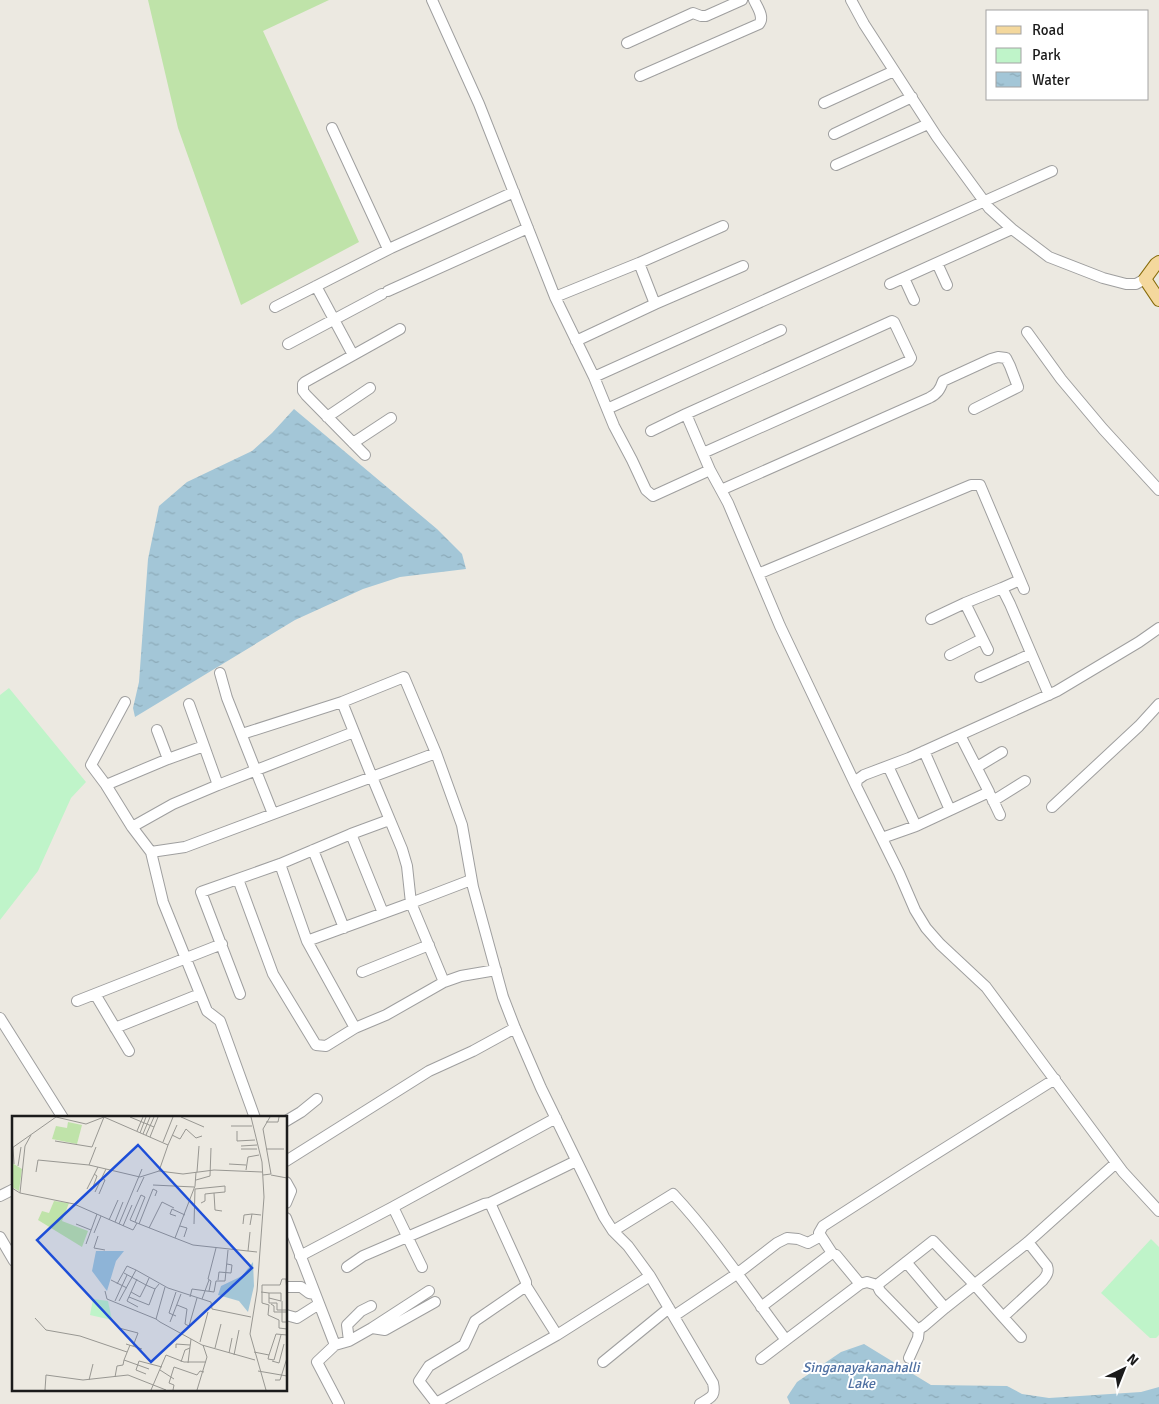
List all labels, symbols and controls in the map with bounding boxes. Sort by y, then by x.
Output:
legend [986,10,1149,100]
text: Road [1032,21,1064,39]
text: Park [1032,46,1061,64]
text: Water [1032,71,1070,89]
inset map [12,1116,288,1392]
north arrow [1099,1344,1149,1394]
text: N [1123,1350,1142,1369]
water label: Singanayakanahalli Lake [802,1359,921,1392]

